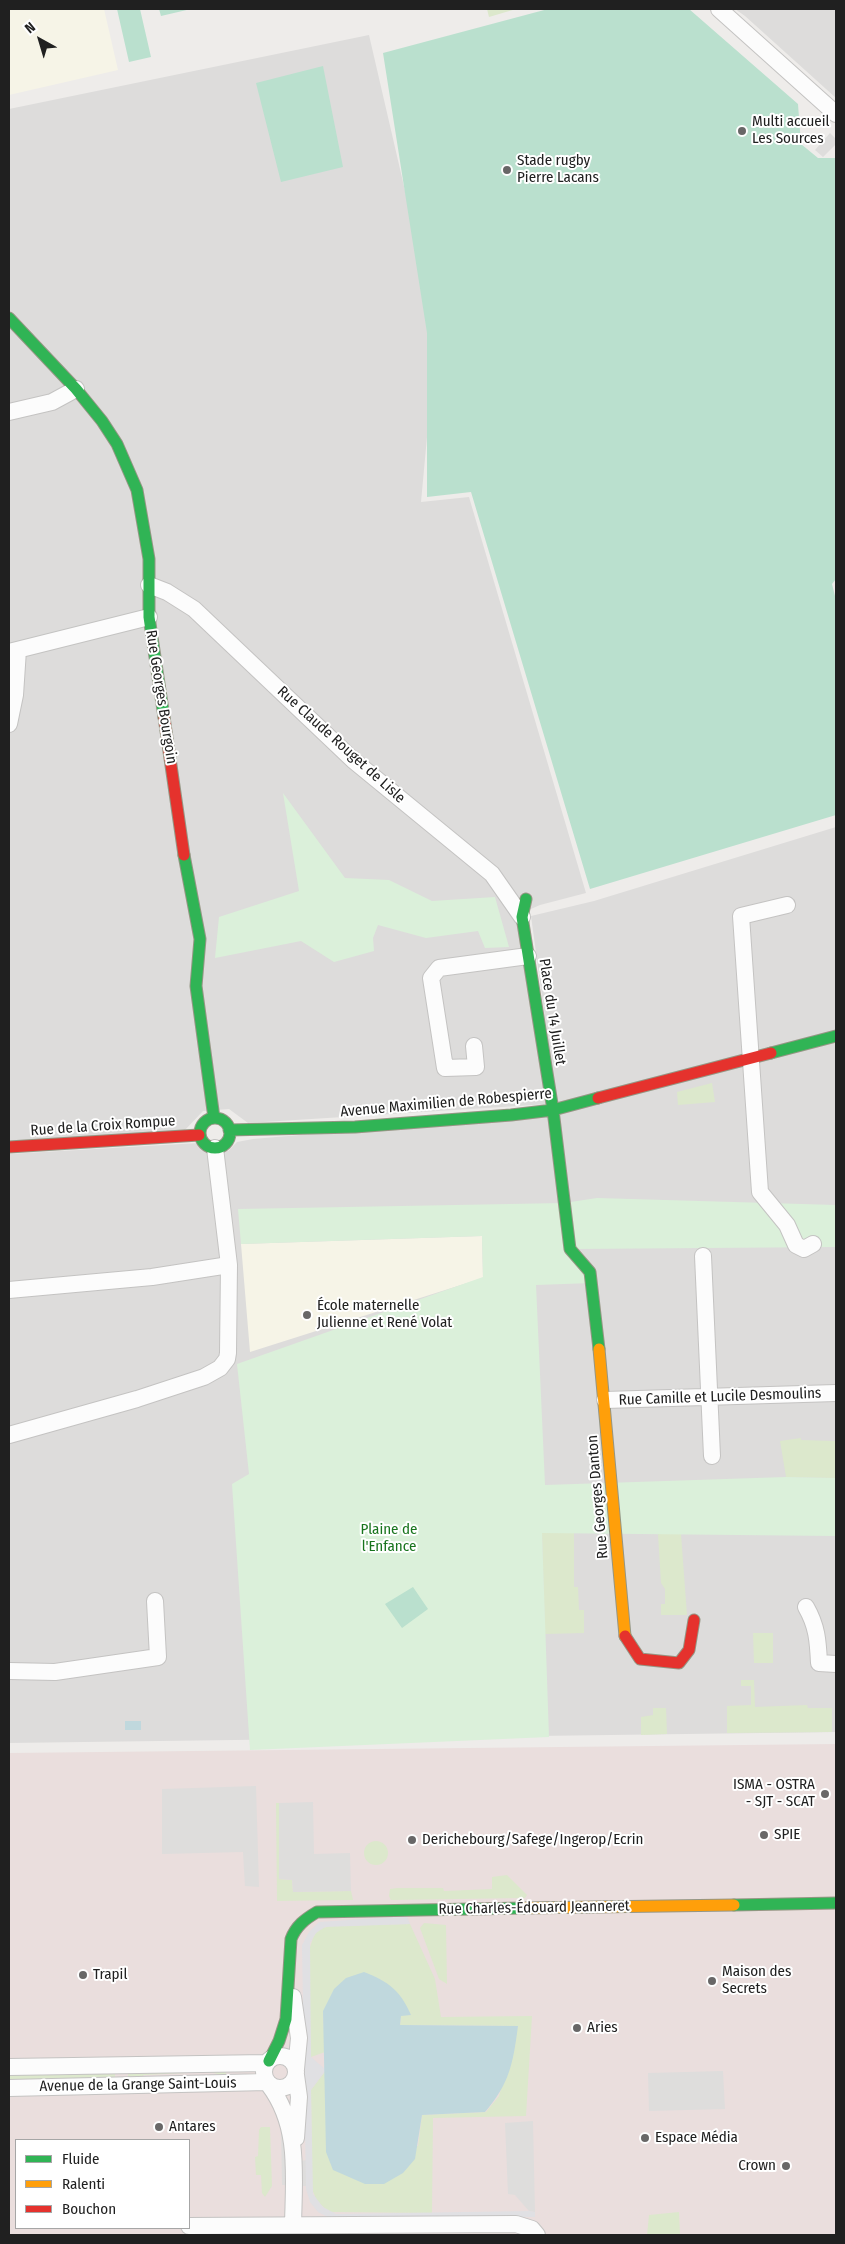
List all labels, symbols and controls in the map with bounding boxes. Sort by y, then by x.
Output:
north arrow [15,15,65,65]
text: N [22,19,39,37]
place label: Multi accueil Les Sources [752,113,829,148]
marker: Multi accueil Les Sources [736,125,748,137]
place label: Stade rugby Pierre Lacans [517,152,599,187]
marker: Stade rugby Pierre Lacans [501,164,513,176]
street label: Rue Georges Bourgoin [142,629,180,765]
street label: Rue Claude Rouget de Lisle [273,683,409,807]
street label: Place du 14 Juillet [535,957,569,1067]
street label: Avenue Maximilien de Robespierre [340,1085,552,1121]
street label: Rue de la Croix Rompue [30,1112,176,1140]
place label: École maternelle Julienne et René Volat [317,1297,452,1332]
marker: École maternelle Julienne et René Volat [301,1309,313,1321]
street label: Rue Camille et Lucile Desmoulins [618,1384,822,1410]
street label: Rue Georges Danton [584,1434,612,1560]
park label: Plaine de l'Enfance [361,1521,417,1556]
place label: ISMA - OSTRA - SJT - SCAT [733,1776,815,1811]
marker: ISMA - OSTRA - SJT - SCAT [819,1788,831,1800]
place label: SPIE [774,1826,800,1844]
marker: SPIE [758,1829,770,1841]
place label: Derichebourg/Safege/Ingerop/Ecrin [422,1831,643,1849]
marker: Derichebourg/Safege/Ingerop/Ecrin [406,1834,418,1846]
street label: Rue Charles-Édouard Jeanneret [438,1897,630,1919]
place label: Maison des Secrets [722,1963,791,1998]
place label: Trapil [93,1966,127,1984]
marker: Trapil [77,1969,89,1981]
marker: Maison des Secrets [706,1975,718,1987]
place label: Aries [587,2019,618,2037]
marker: Aries [571,2022,583,2034]
street label: Avenue de la Grange Saint-Louis [39,2074,237,2096]
place label: Antares [169,2118,216,2136]
marker: Antares [153,2121,165,2133]
place label: Espace Média [655,2129,738,2147]
marker: Espace Média [639,2132,651,2144]
legend [15,2139,190,2229]
text: Fluide [62,2150,99,2168]
place label: Crown [738,2157,776,2175]
marker: Crown [780,2160,792,2172]
text: Ralenti [62,2175,105,2193]
text: Bouchon [62,2200,116,2218]

